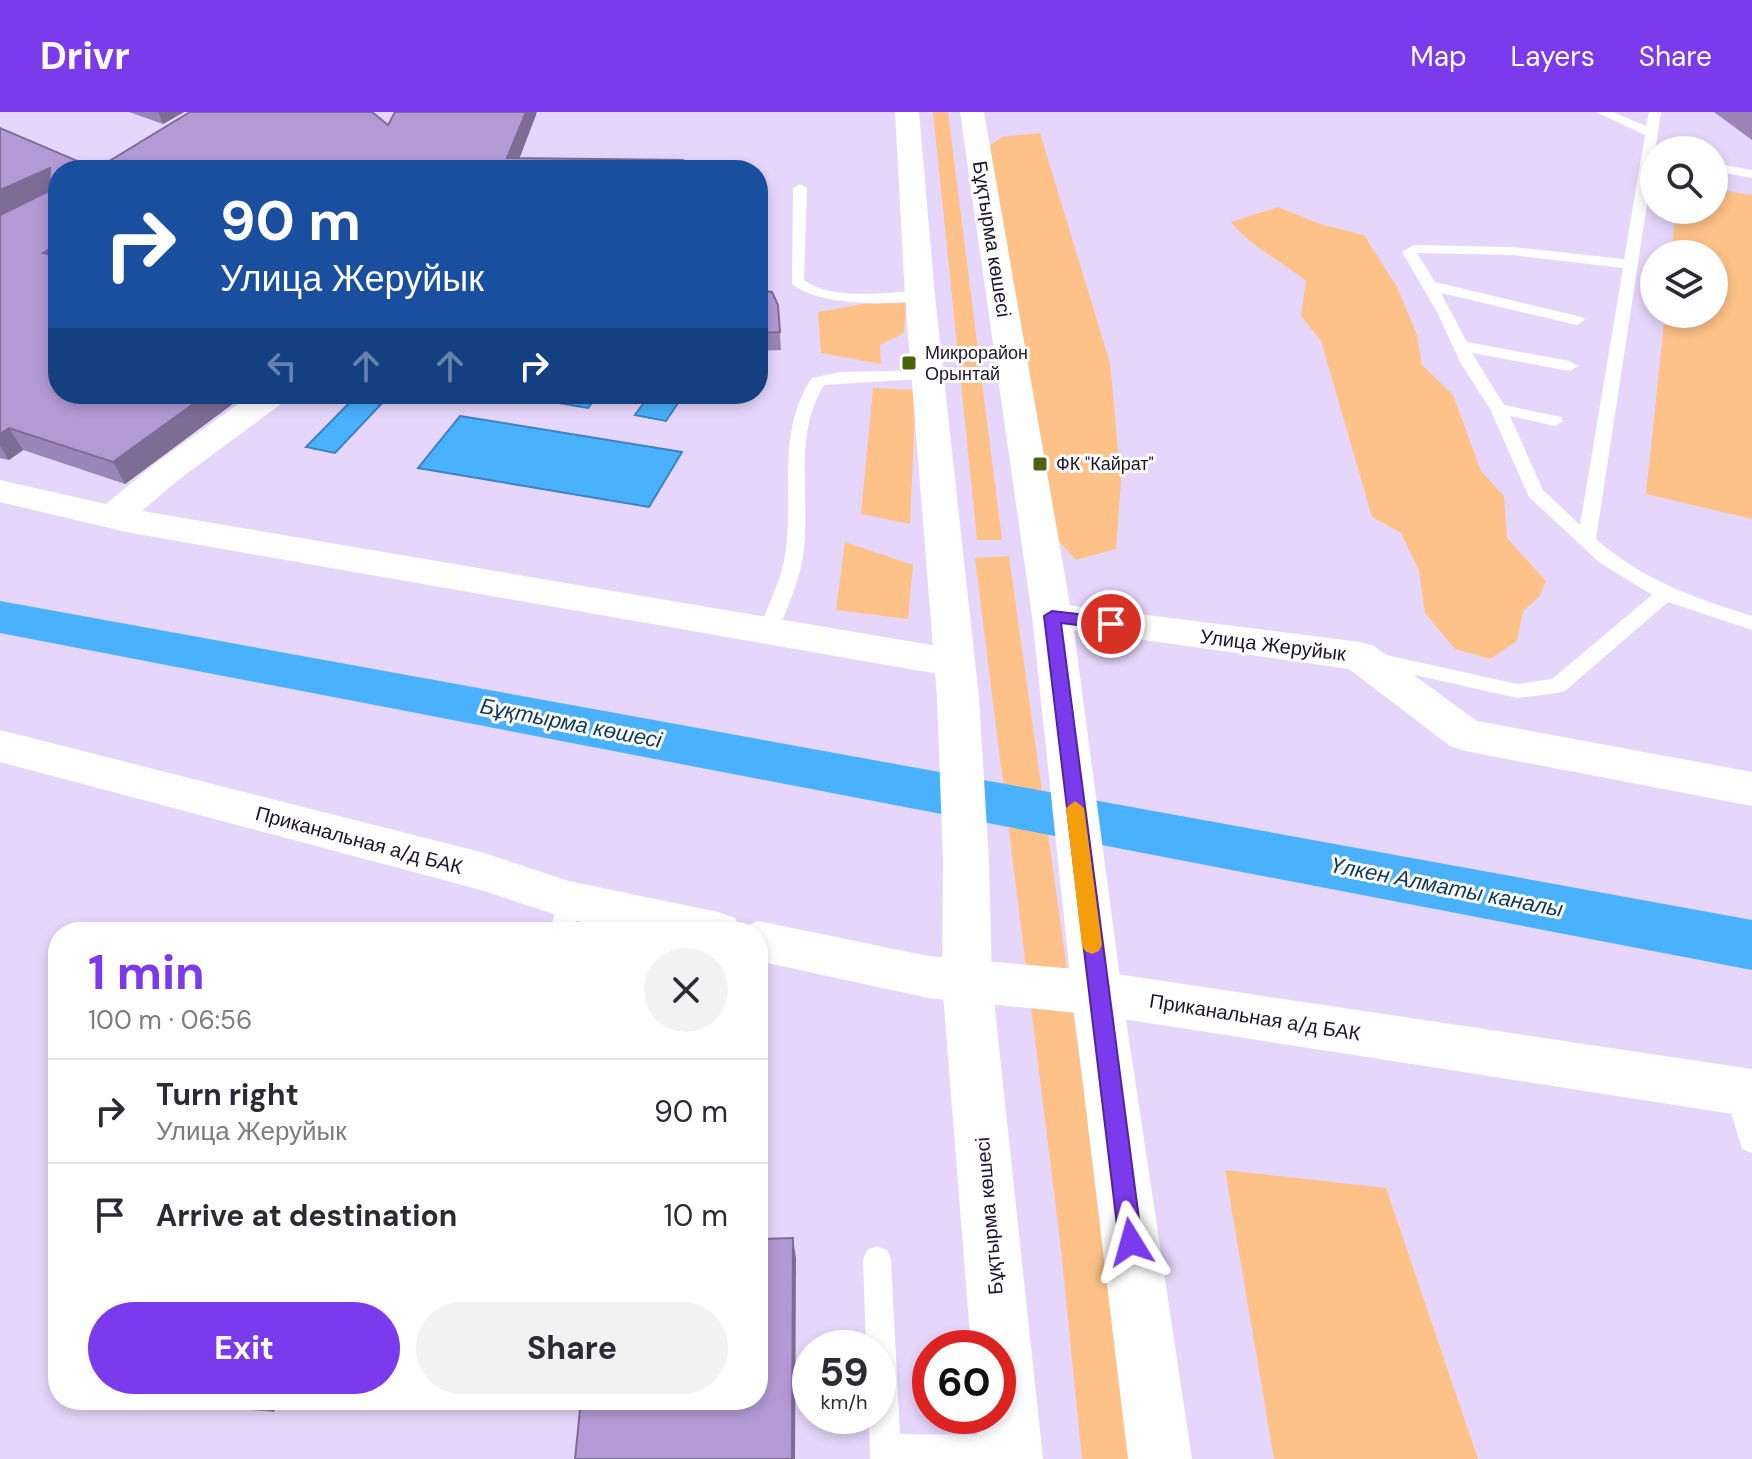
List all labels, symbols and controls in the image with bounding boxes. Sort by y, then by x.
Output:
text: Drivr [40,31,130,81]
text: Map [1410,38,1467,75]
text: Layers [1511,38,1595,75]
text: Share [1639,38,1712,75]
map controls [1640,136,1728,328]
button: search [1640,136,1728,224]
street label: Бұқтырма көшесі [967,159,1017,319]
text: 90 m [220,184,361,257]
icon: right [88,192,192,296]
button: layers [1640,240,1728,328]
text: Улица Жеруйык [220,255,484,302]
place label: Микрорайон Орынтай [925,341,1028,386]
icon: left [260,344,304,388]
icon: ahead [344,344,388,388]
icon: ahead [428,344,472,388]
icon: right [512,344,556,388]
marker: Микрорайон Орынтай [900,354,918,372]
place label: ФК "Кайрат" [1056,452,1154,476]
marker: ФК "Кайрат" [1031,455,1049,473]
pin [1077,590,1145,658]
icon: arrive [1089,602,1133,646]
street label: Улица Жеруйык [1199,623,1348,667]
water label: Бұқтырма көшесі [478,691,665,755]
street label: Приканальная а/д БАК [253,800,466,880]
water label: Үлкен Алматы каналы [1328,850,1566,924]
text: 1 min [88,941,205,1004]
button: close [644,948,728,1032]
street label: Приканальная а/д БАК [1148,987,1363,1047]
text: 100 m · 06:56 [88,1003,252,1037]
text: Turn right [156,1075,299,1114]
icon: right [88,1089,132,1133]
text: 90 m [654,1092,728,1131]
text: Улица Жеруйык [156,1114,347,1148]
street label: Бұқтырма көшесі [969,1136,1009,1296]
icon: arrive [88,1193,132,1237]
text: Arrive at destination [156,1196,457,1235]
text: 10 m [663,1196,728,1235]
position arrow [1089,1200,1173,1284]
button: Exit [88,1302,400,1394]
button: Share [416,1302,728,1394]
speed limit sign: 60 [912,1330,1016,1434]
text: 59 [819,1346,869,1398]
text: km/h [820,1389,868,1415]

